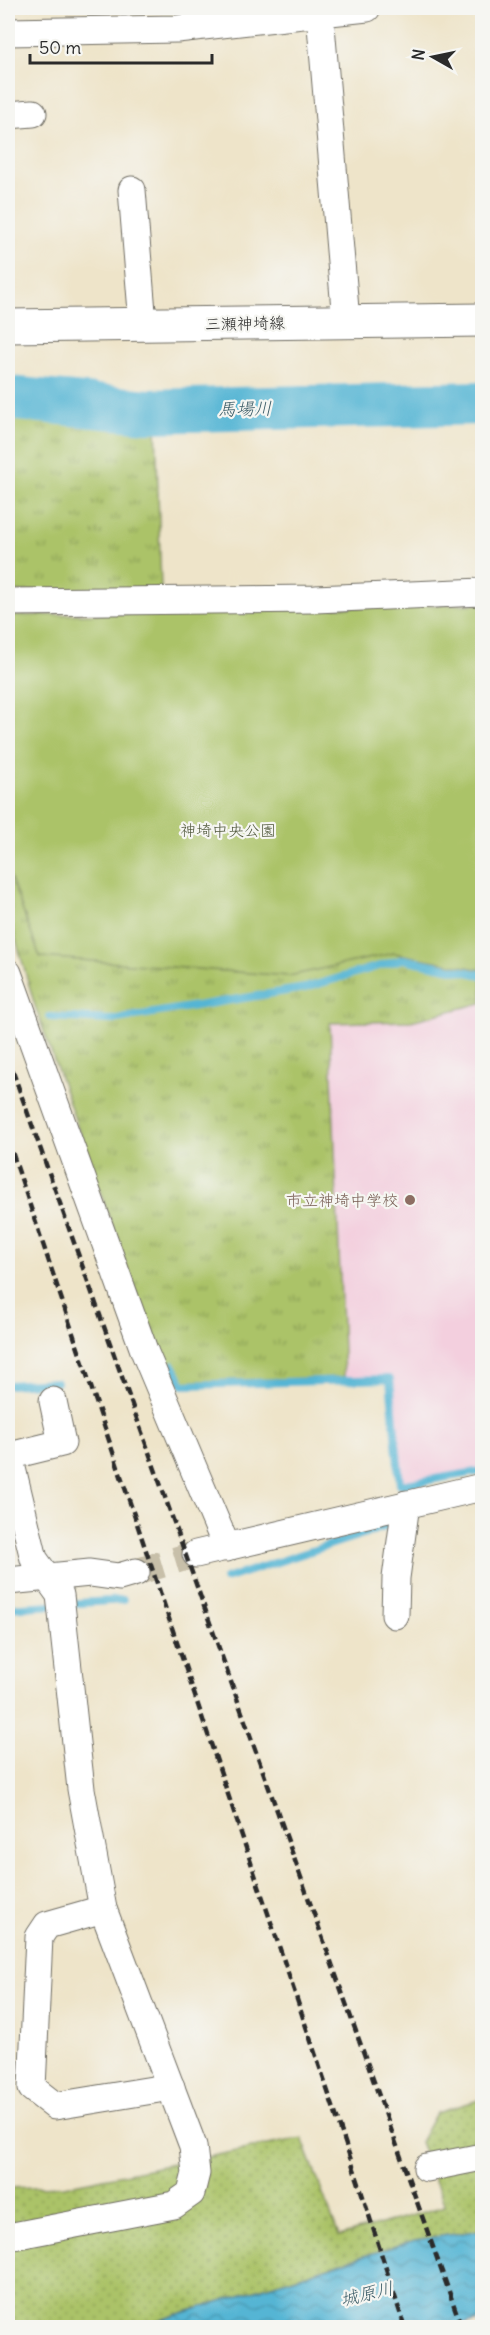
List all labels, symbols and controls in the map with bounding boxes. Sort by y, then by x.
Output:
scale bar [30,27,212,65]
north arrow [403,27,463,87]
text: 50 m [39,36,81,59]
text: N [407,48,429,62]
street label: 三瀬神埼線 [205,312,285,334]
water label: 馬場川 [218,397,272,420]
park label: 神埼中央公園 [180,820,276,840]
place label: 市立神埼中学校 [286,1190,398,1210]
marker: 市立神埼中学校 [403,1193,417,1207]
water label: 城原川 [338,2276,396,2311]

